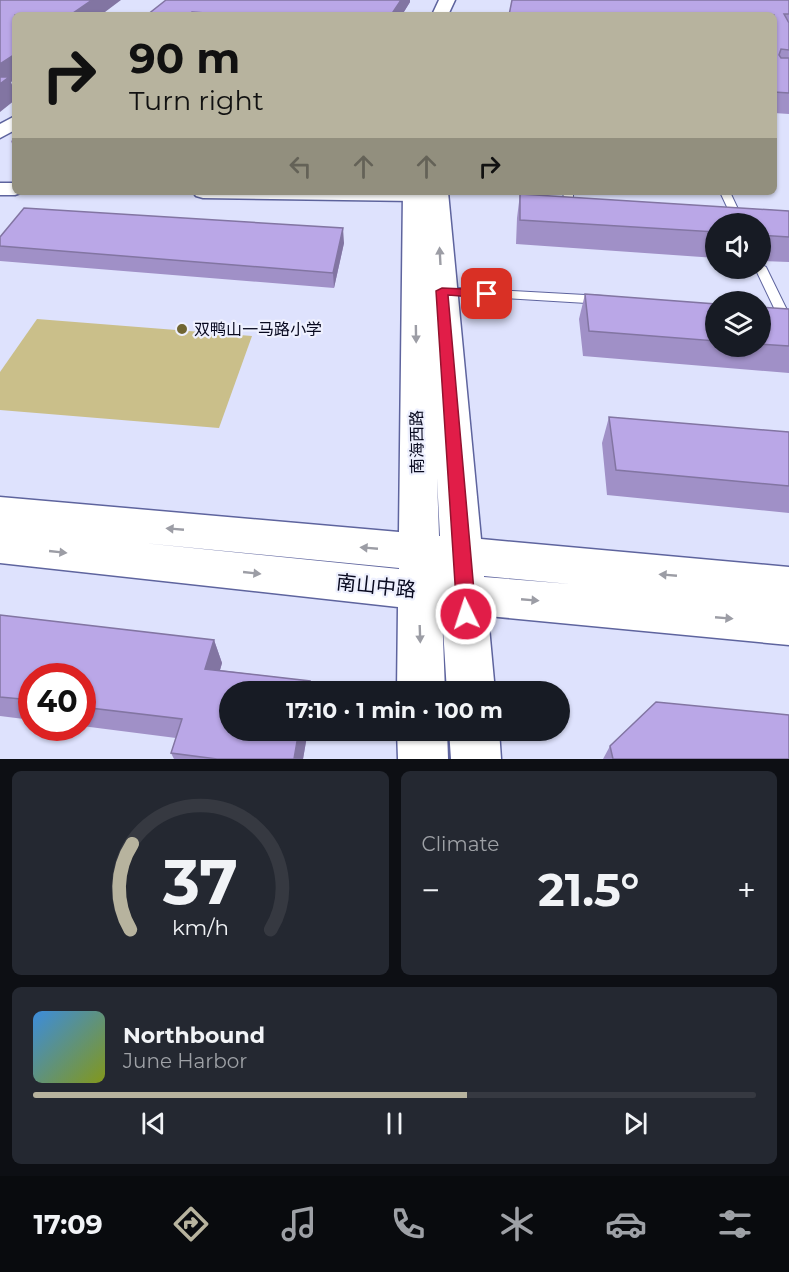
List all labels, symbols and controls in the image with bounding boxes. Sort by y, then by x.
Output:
text: 90 m [129,32,240,84]
icon: right [30,36,108,114]
text: Turn right [129,84,264,117]
icon: left [284,150,317,183]
icon: ahead [347,150,380,183]
icon: ahead [410,150,443,183]
icon: right [473,150,506,183]
map controls [705,213,771,357]
button: sound [705,213,771,279]
one-way arrow [435,247,444,266]
pin [461,268,512,319]
icon: arrive [470,277,503,310]
button: layers [705,291,771,357]
place label: 双鸭山一马路小学 [194,320,322,339]
marker: 双鸭山一马路小学 [175,322,189,336]
one-way arrow [411,325,421,344]
street label: 南海西路 [407,410,427,474]
one-way arrow [166,524,185,534]
one-way arrow [360,543,379,553]
one-way arrow [49,547,68,557]
one-way arrow [243,568,262,578]
street label: 南山中路 [335,570,417,602]
one-way arrow [658,570,677,580]
position arrow [434,582,498,646]
one-way arrow [520,595,539,605]
one-way arrow [714,613,733,623]
one-way arrow [415,625,424,644]
speed limit sign: 40 [18,663,96,741]
text: 17:10 · 1 min · 100 m [286,697,503,724]
text: Climate [422,832,499,856]
text: 37 [162,844,238,920]
text: 21.5° [538,862,639,917]
text: − [422,870,440,910]
text: + [737,870,756,910]
text: km/h [172,914,229,940]
text: Northbound [123,1022,265,1049]
text: June Harbor [123,1049,247,1073]
icon: previous [137,1107,170,1140]
icon: pause [378,1107,411,1140]
icon: next [619,1107,652,1140]
icon: directions [170,1203,212,1245]
icon: music [278,1203,320,1245]
icon: phone [387,1203,429,1245]
icon: climate [496,1203,538,1245]
icon: car [605,1203,647,1245]
icon: filters [714,1203,756,1245]
text: 17:09 [33,1208,103,1241]

